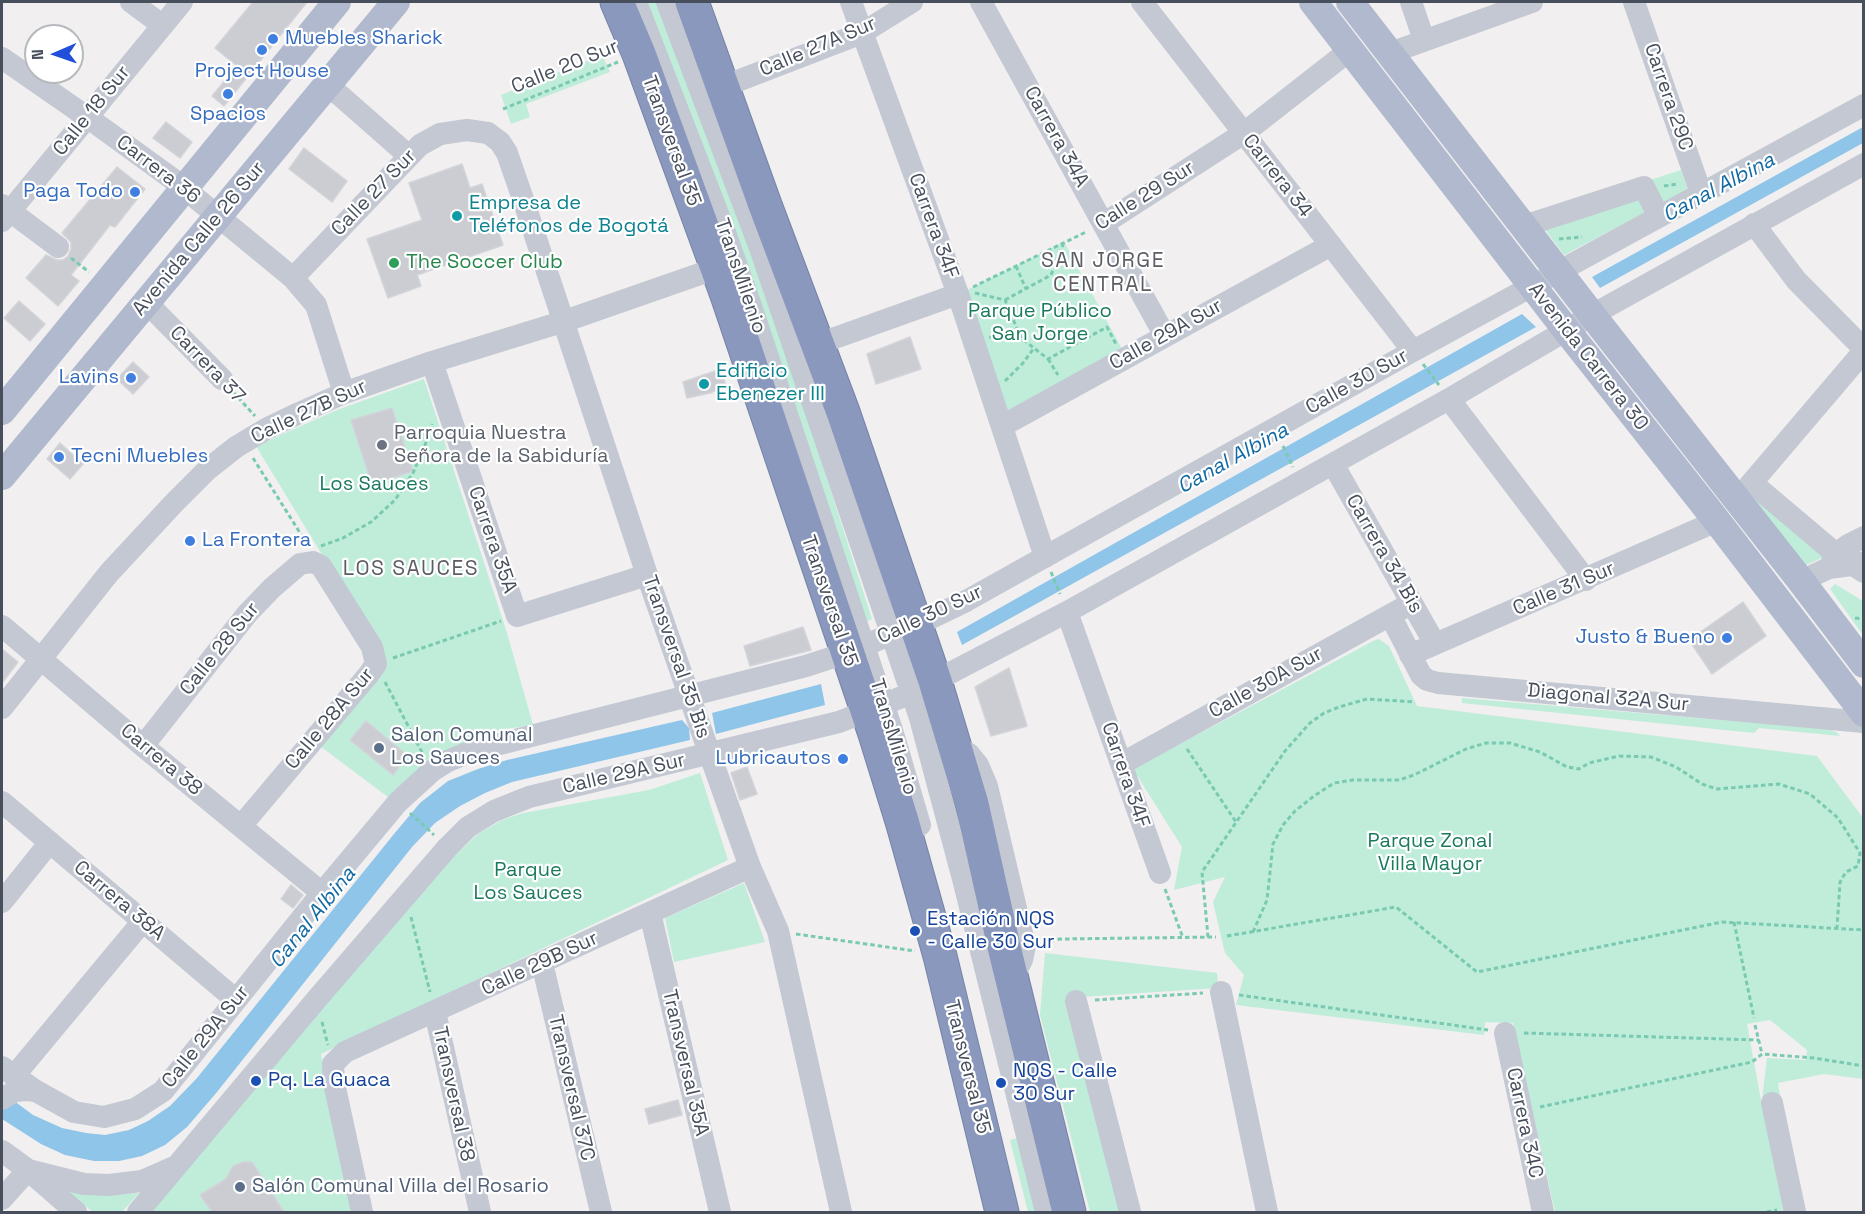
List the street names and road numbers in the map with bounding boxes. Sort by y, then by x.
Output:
street label: Calle 27A Sur [756,12,880,82]
street label: Calle 20 Sur [508,35,622,99]
street label: Carrera 29C [1638,40,1698,154]
street label: Calle 18 Sur [48,61,136,161]
street label: Transversal 35 [636,73,706,209]
street label: Carrera 34A [1018,82,1094,192]
street label: Carrera 34 [1237,129,1317,223]
street label: Carrera 36 [111,131,205,209]
street label: Calle 27 Sur [327,145,421,241]
street label: Calle 29 Sur [1091,156,1199,236]
street label: Avenida Calle 26 Sur [128,157,270,321]
street label: Carrera 34F [903,170,963,282]
street label: TransMilenio [709,215,771,337]
street label: Avenida Carrera 30 [1523,278,1653,436]
street label: Calle 29A Sur [1105,294,1227,376]
street label: Carrera 37 [164,321,250,409]
street label: Calle 30 Sur [1302,344,1412,420]
street label: Calle 27B Sur [247,375,371,449]
street label: Carrera 35A [463,483,521,597]
street label: Carrera 34 Bis [1340,490,1428,618]
street label: Transversal 35 [795,532,863,670]
street label: Calle 31 Sur [1509,557,1619,621]
street label: Transversal 35 Bis [637,572,715,742]
street label: Calle 30 Sur [874,580,986,650]
street label: Calle 28 Sur [175,598,265,700]
street label: Calle 30A Sur [1205,642,1327,724]
street label: Calle 28A Sur [280,663,380,775]
street label: TransMilenio [864,676,922,798]
street label: Diagonal 32A Sur [1526,679,1690,717]
street label: Carrera 38 [115,719,207,801]
street label: Carrera 34F [1096,719,1154,831]
street label: Calle 29A Sur [560,748,688,800]
street label: Carrera 38A [68,856,170,946]
street label: Calle 29B Sur [478,927,602,1001]
street label: Calle 29A Sur [157,981,255,1093]
street label: Transversal 35A [656,987,714,1139]
street label: Transversal 35 [939,998,995,1136]
street label: Transversal 37C [543,1013,599,1163]
street label: Transversal 38 [427,1024,479,1164]
street label: Carrera 34C [1501,1066,1547,1180]

